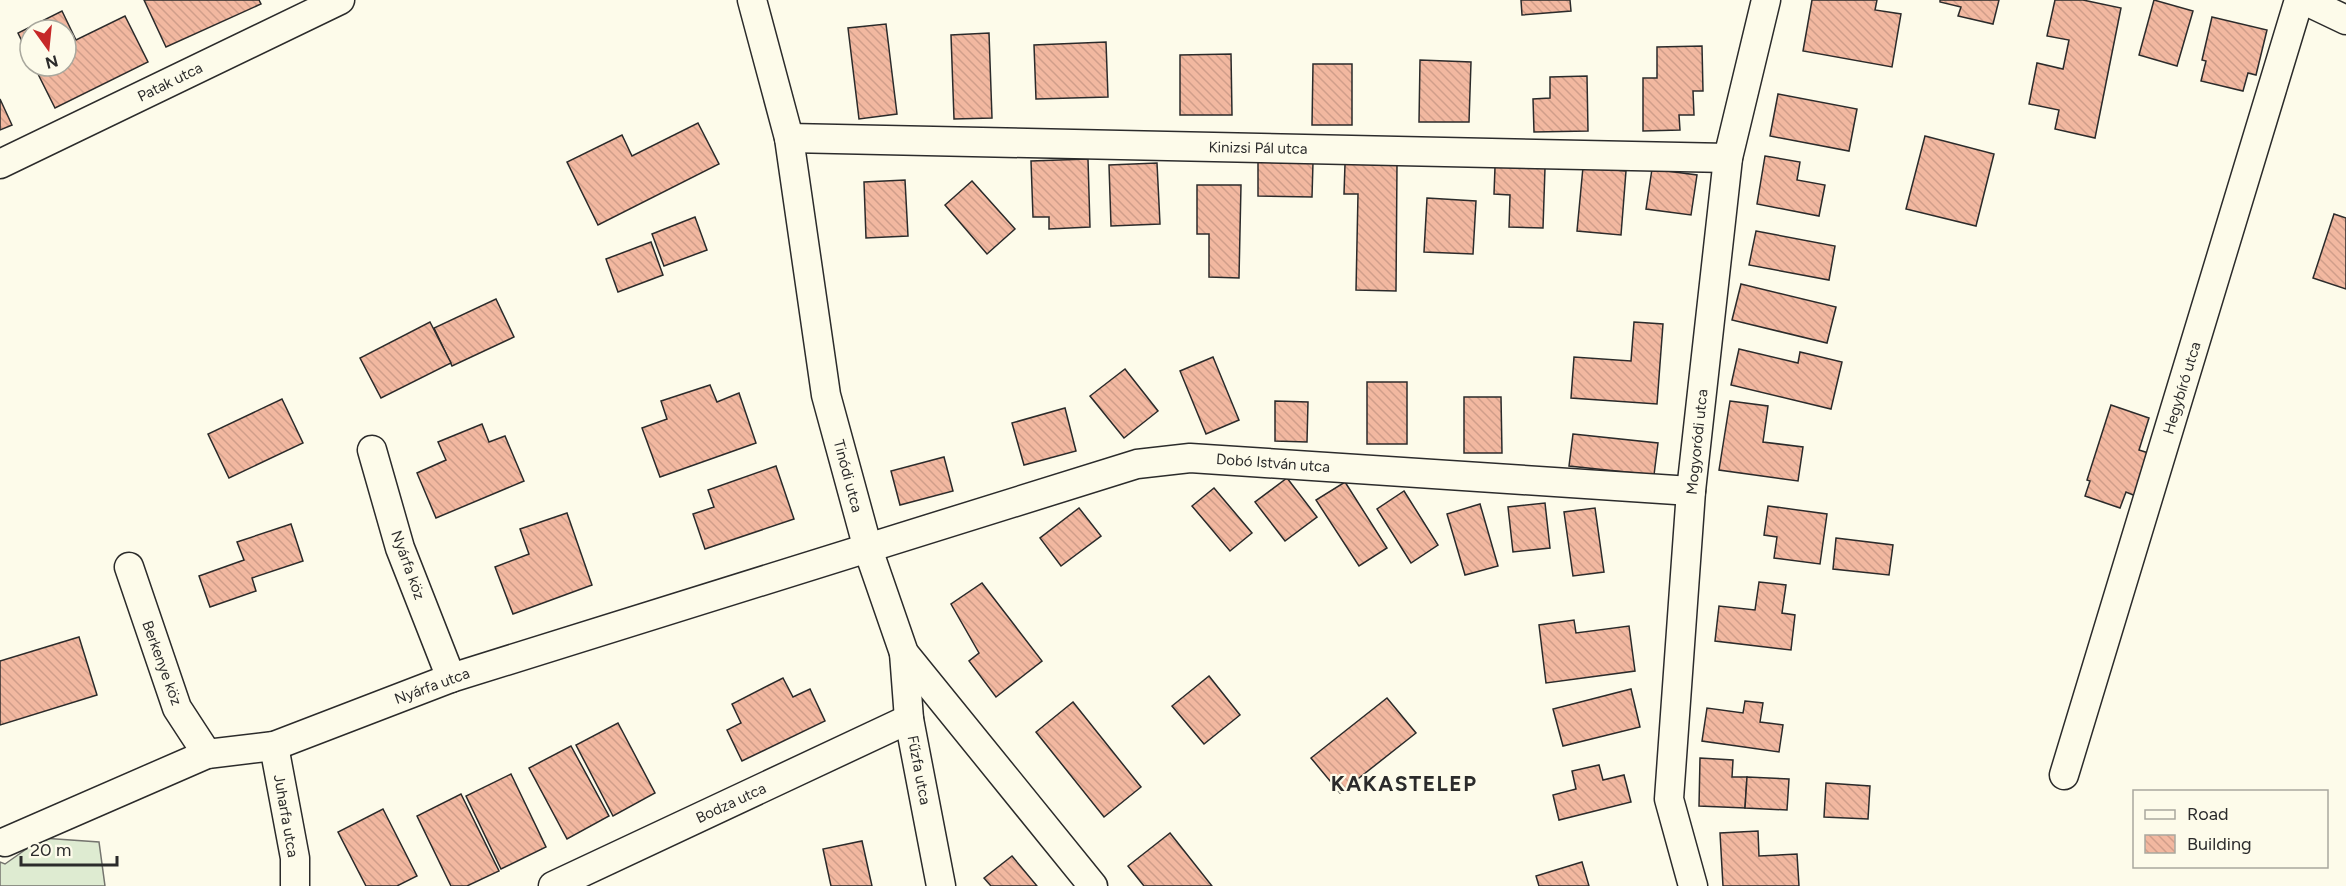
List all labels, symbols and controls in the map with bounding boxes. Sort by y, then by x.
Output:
north arrow [18,18,78,78]
text: N [43,51,60,73]
street label: Patak utca [134,59,206,105]
street label: Kinizsi Pál utca [1208,138,1308,158]
street label: Hegybíró utca [2159,340,2205,436]
street label: Mogyoródi utca [1683,388,1711,496]
street label: Tinódi utca [830,438,866,514]
street label: Dobó István utca [1215,450,1331,476]
street label: Nyárfa köz [387,528,429,602]
street label: Berkenye köz [138,618,186,708]
street label: Nyárfa utca [392,664,472,708]
street label: Fűzfa utca [903,734,935,806]
district label: KAKASTELEP [1331,771,1477,796]
street label: Juharfa utca [270,773,302,859]
street label: Bodza utca [693,779,769,827]
legend [2133,790,2328,868]
text: Road [2187,803,2228,825]
scale bar [21,829,117,867]
text: Building [2187,833,2252,855]
text: 20 m [30,839,71,861]

